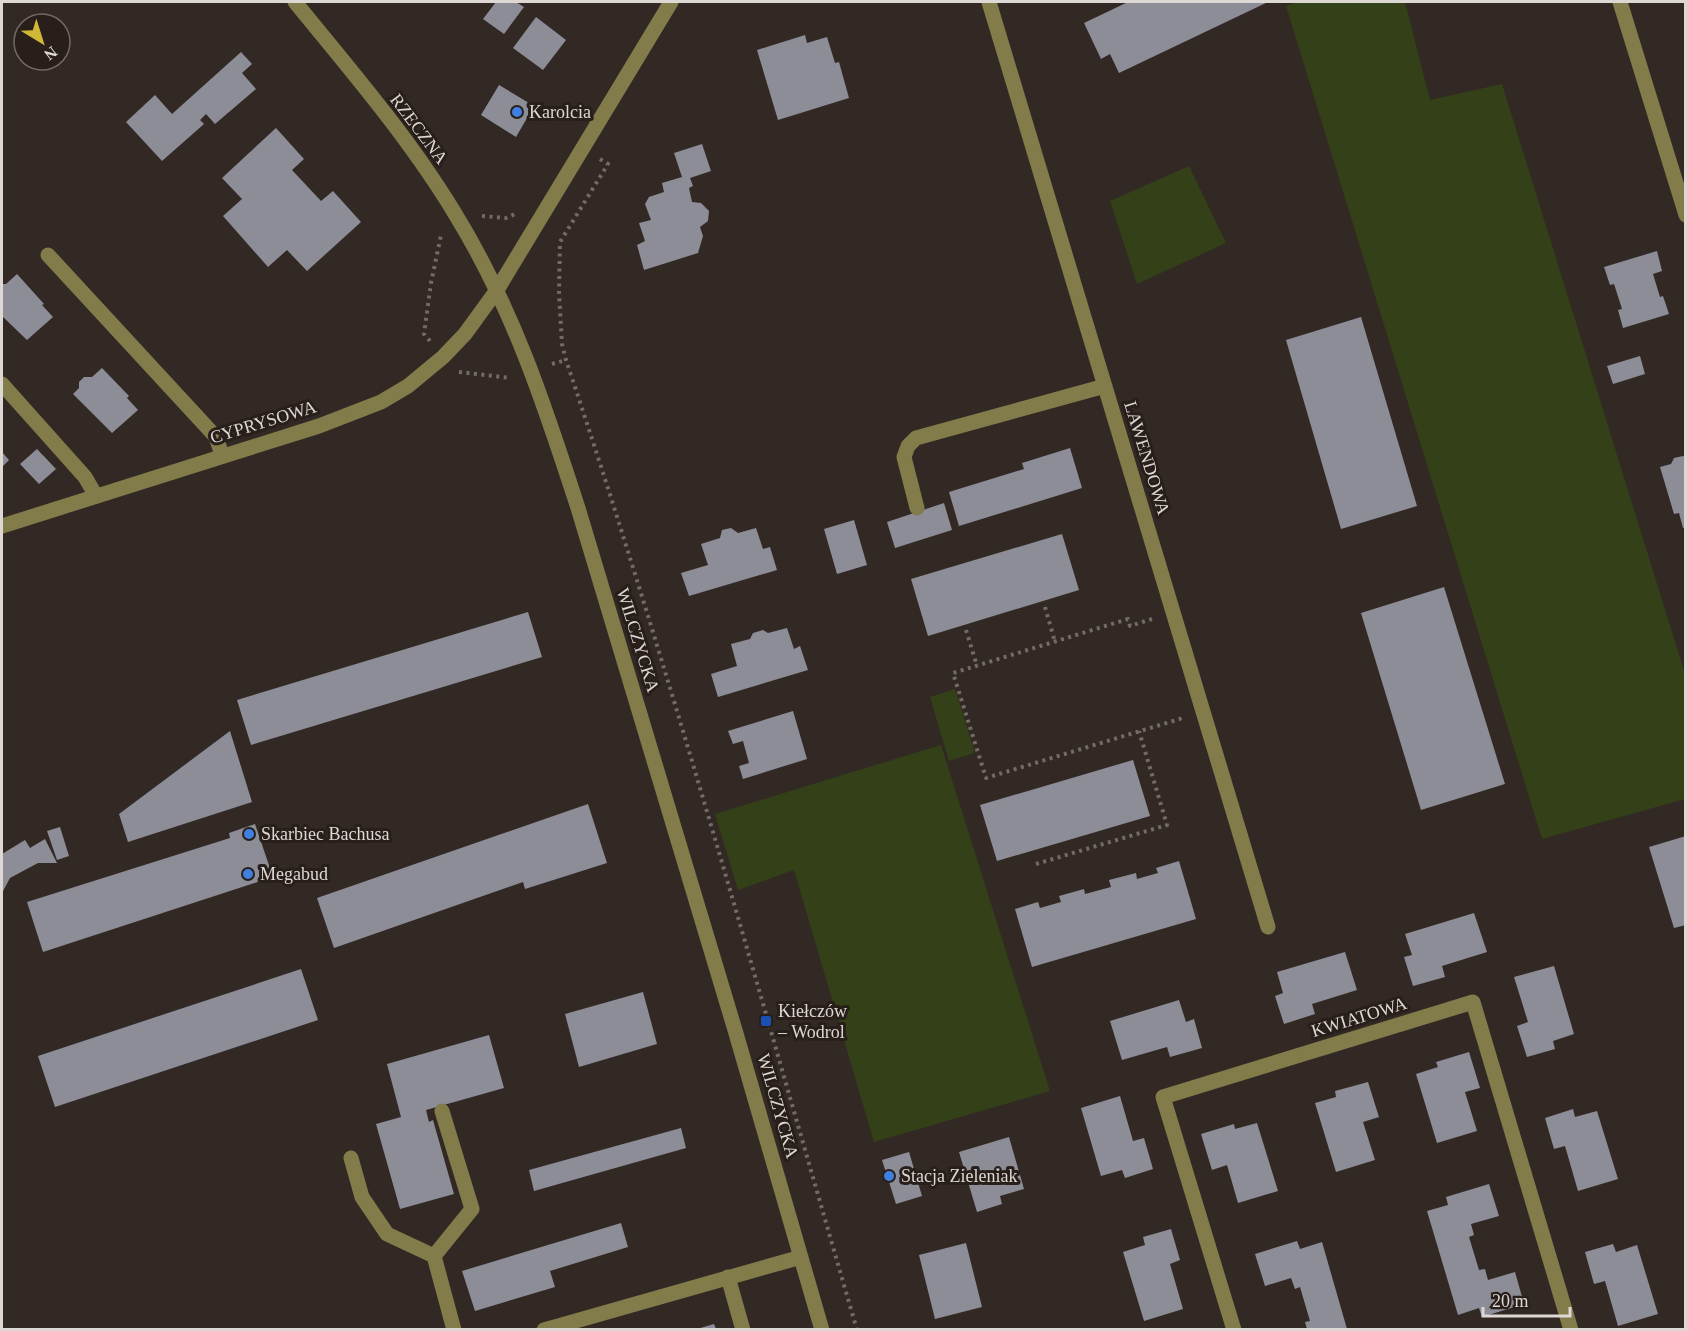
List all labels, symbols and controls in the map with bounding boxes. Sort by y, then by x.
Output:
north arrow [12,12,72,72]
text: N [41,43,61,64]
street label: RZECZNA [386,90,452,168]
place label: Karolcia [529,102,591,122]
marker: Karolcia [510,105,524,119]
street label: CYPRYSOWA [207,396,319,448]
street label: LAWENDOWA [1120,399,1174,517]
street label: WILCZYCKA [613,585,663,695]
place label: Skarbiec Bachusa [261,824,389,844]
marker: Skarbiec Bachusa [242,827,256,841]
place label: Megabud [260,864,328,884]
marker: Megabud [241,867,255,881]
street label: KWIATOWA [1309,993,1409,1041]
place label: Kiełczów – Wodrol [777,1001,847,1042]
marker: Kiełczów – Wodrol [759,1014,773,1028]
street label: WILCZYCKA [754,1051,802,1161]
place label: Stacja Zieleniak [901,1166,1017,1186]
marker: Stacja Zieleniak [882,1169,896,1183]
scale bar [1483,1280,1570,1318]
text: 20 m [1492,1291,1529,1311]

